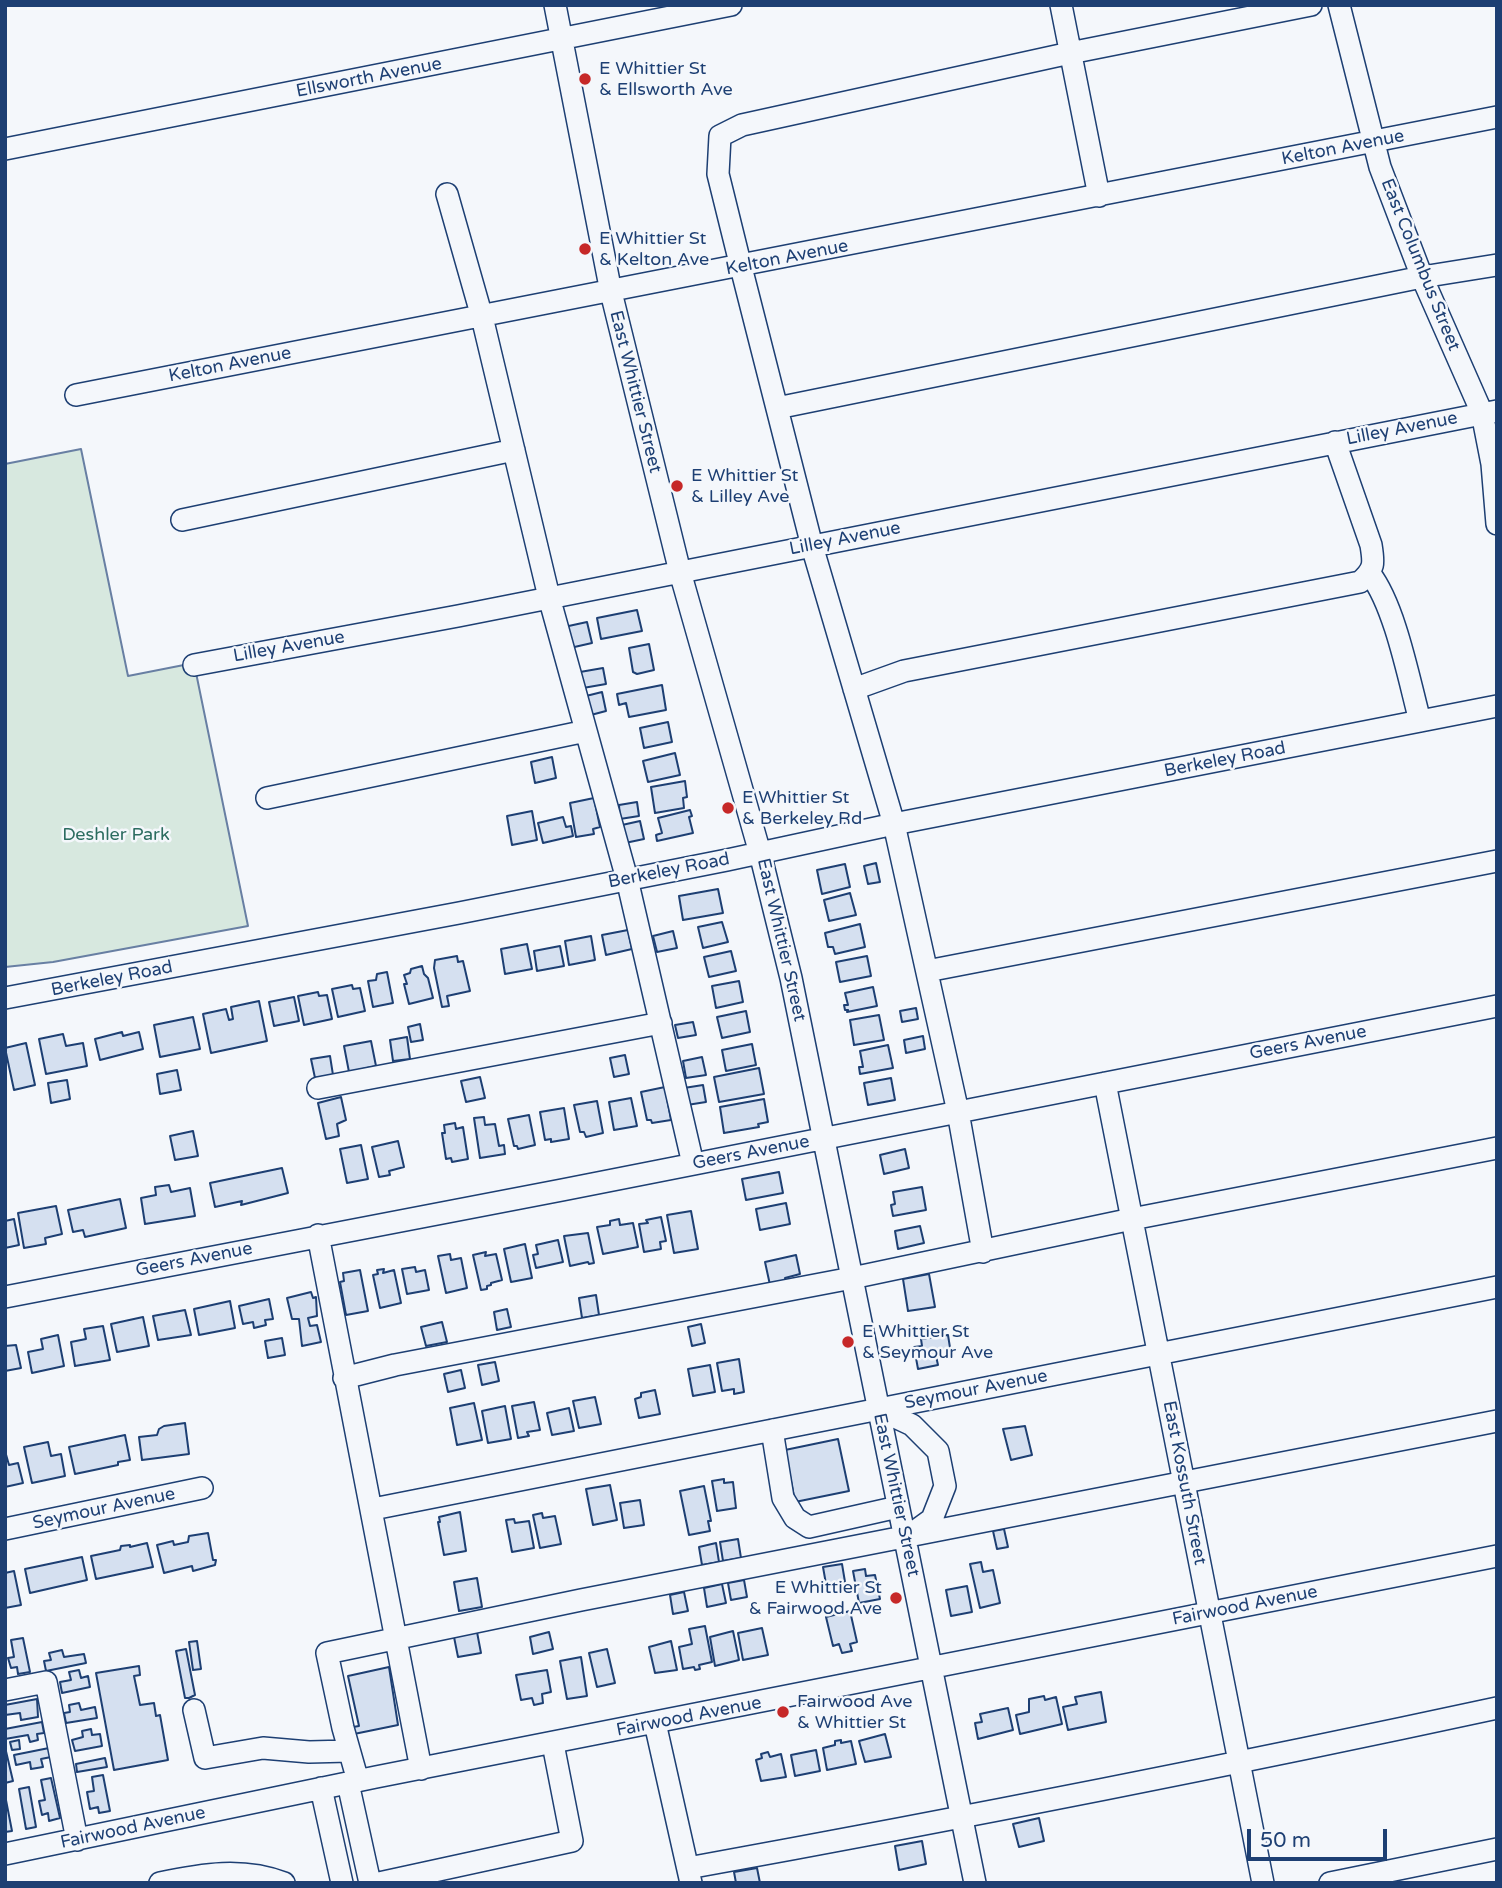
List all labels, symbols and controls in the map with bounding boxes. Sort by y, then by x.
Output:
street label: Ellsworth Avenue [294,53,444,103]
place label: E Whittier St & Ellsworth Ave [599,58,733,100]
marker: E Whittier St & Ellsworth Ave [577,71,593,87]
street label: Kelton Avenue [1280,126,1406,170]
street label: East Columbus Street [1376,176,1464,354]
place label: E Whittier St & Kelton Ave [599,228,709,270]
street label: Kelton Avenue [724,236,850,280]
marker: E Whittier St & Kelton Ave [577,241,593,257]
street label: East Whittier Street [604,309,666,475]
street label: Kelton Avenue [167,343,293,387]
street label: Lilley Avenue [1345,408,1459,450]
place label: E Whittier St & Lilley Ave [691,465,798,508]
marker: E Whittier St & Lilley Ave [669,478,685,494]
street label: Lilley Avenue [788,518,902,560]
street label: Lilley Avenue [232,627,346,667]
street label: Berkeley Road [1162,738,1288,782]
place label: E Whittier St & Berkeley Rd [742,787,862,830]
marker: E Whittier St & Berkeley Rd [720,800,736,816]
park label: Deshler Park [62,824,170,846]
street label: Berkeley Road [606,849,732,893]
street label: East Whittier Street [752,856,810,1024]
street label: Berkeley Road [49,957,175,1001]
street label: Geers Avenue [1248,1021,1368,1065]
street label: Geers Avenue [691,1131,811,1175]
street label: Geers Avenue [134,1238,254,1282]
place label: E Whittier St & Seymour Ave [862,1321,993,1364]
marker: E Whittier St & Seymour Ave [840,1334,856,1350]
street label: Seymour Avenue [903,1366,1049,1414]
street label: East Kossuth Street [1157,1399,1211,1567]
street label: East Whittier Street [868,1411,924,1579]
street label: Seymour Avenue [31,1483,177,1535]
place label: E Whittier St & Fairwood Ave [749,1577,882,1620]
street label: Fairwood Avenue [1171,1581,1319,1631]
marker: E Whittier St & Fairwood Ave [888,1590,904,1606]
place label: Fairwood Ave & Whittier St [797,1691,913,1734]
street label: Fairwood Avenue [615,1692,763,1742]
marker: Fairwood Ave & Whittier St [775,1704,791,1720]
street label: Fairwood Avenue [59,1802,207,1854]
scale bar [1250,1814,1390,1858]
text: 50 m [1260,1828,1311,1853]

